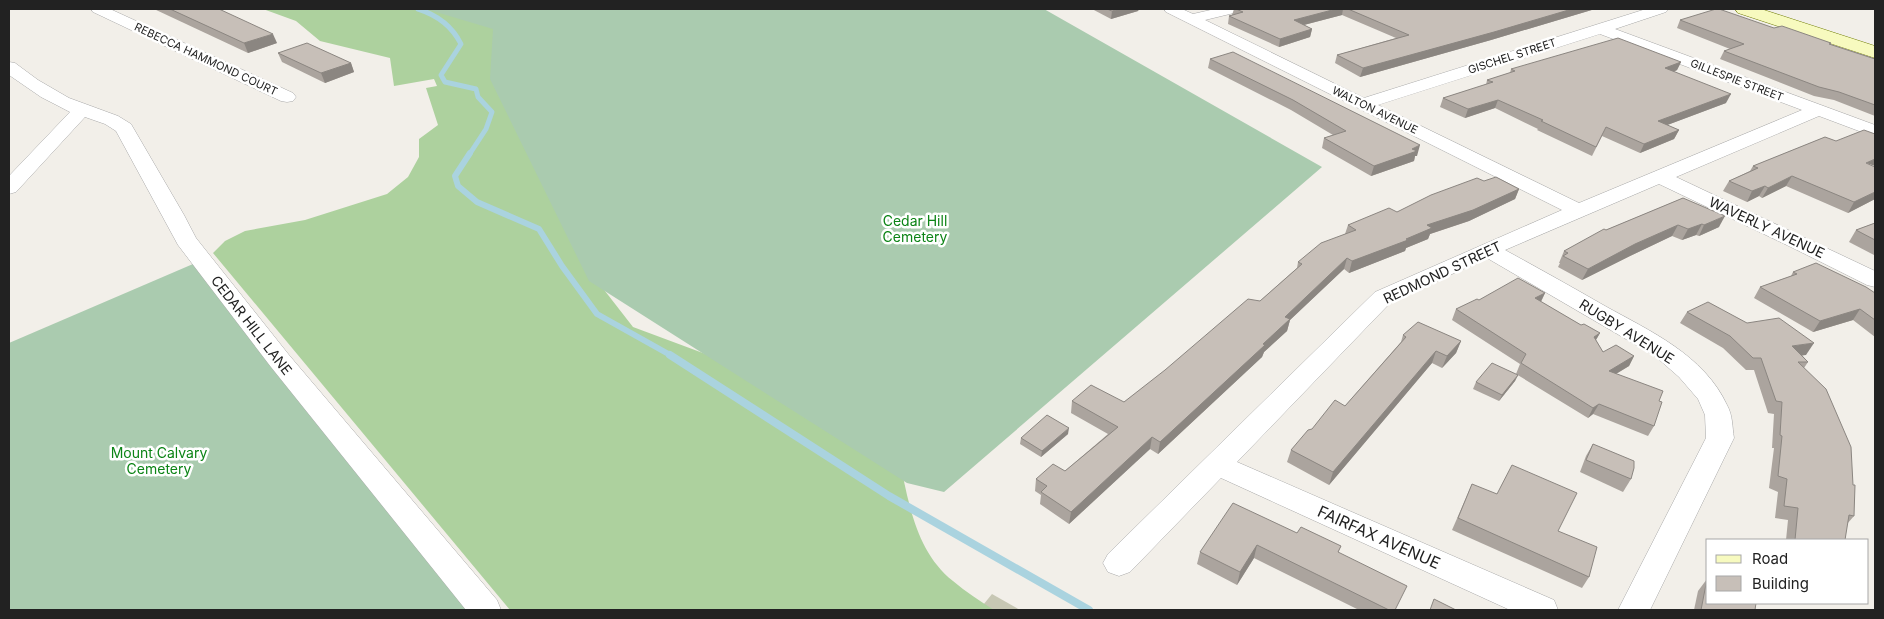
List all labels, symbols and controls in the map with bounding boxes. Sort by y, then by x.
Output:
street label: REBECCA HAMMOND COURT [132,20,280,98]
street label: GISCHEL STREET [1466,35,1558,77]
street label: GILLESPIE STREET [1688,56,1786,104]
street label: WALTON AVENUE [1330,83,1420,137]
street label: WAVERLY AVENUE [1706,193,1828,261]
park label: Cedar Hill Cemetery [883,212,948,245]
street label: REDMOND STREET [1380,237,1504,307]
street label: CEDAR HILL LANE [208,272,296,378]
street label: RUGBY AVENUE [1576,295,1678,367]
park label: Mount Calvary Cemetery [111,444,207,477]
street label: FAIRFAX AVENUE [1315,501,1443,573]
legend [1706,539,1869,604]
text: Road [1752,549,1788,568]
text: Building [1752,574,1809,593]

